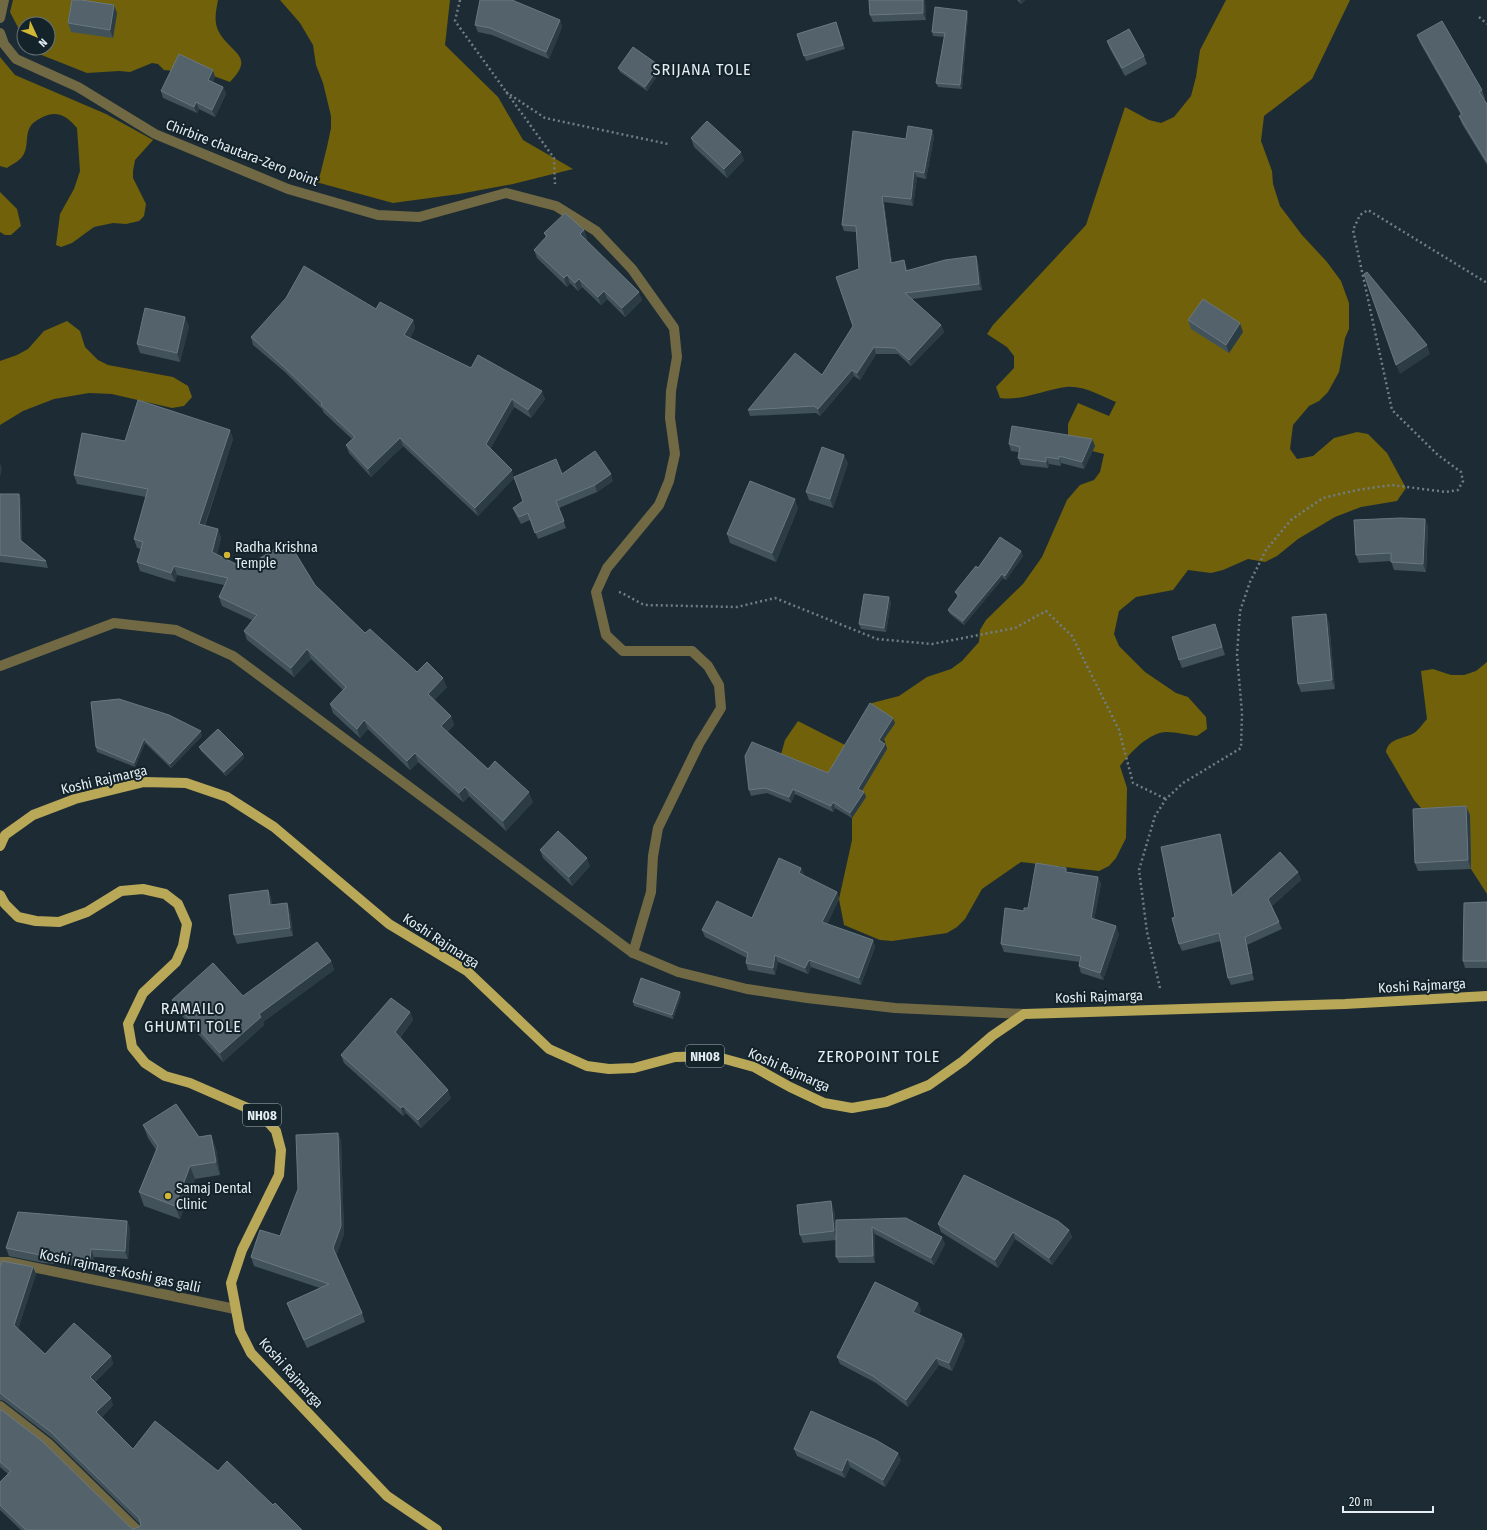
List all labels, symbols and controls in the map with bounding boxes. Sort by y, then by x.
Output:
north arrow [16,16,56,56]
text: N [36,36,50,49]
district label: SRIJANA TOLE [652,60,752,79]
street label: Chirbire chautara-Zero point [163,116,321,190]
place label: Radha Krishna Temple [235,539,318,572]
marker: Radha Krishna Temple [222,550,232,560]
street label: Koshi Rajmarga [59,762,149,798]
street label: Koshi Rajmarga [399,910,483,972]
street label: Koshi Rajmarga [1378,975,1467,997]
street label: Koshi Rajmarga [1055,987,1143,1007]
district label: RAMAILO GHUMTI TOLE [144,999,242,1036]
street label: Koshi Rajmarga [745,1044,833,1096]
road number: NH08 [686,1045,724,1067]
district label: ZEROPOINT TOLE [818,1047,940,1066]
road number: NH08 [243,1104,281,1126]
place label: Samaj Dental Clinic [176,1180,252,1213]
marker: Samaj Dental Clinic [163,1191,173,1201]
street label: Koshi rajmarg-Koshi gas galli [38,1246,202,1296]
street label: Koshi Rajmarga [255,1335,327,1411]
scale bar [1343,1488,1433,1514]
text: 20 m [1349,1495,1373,1509]

